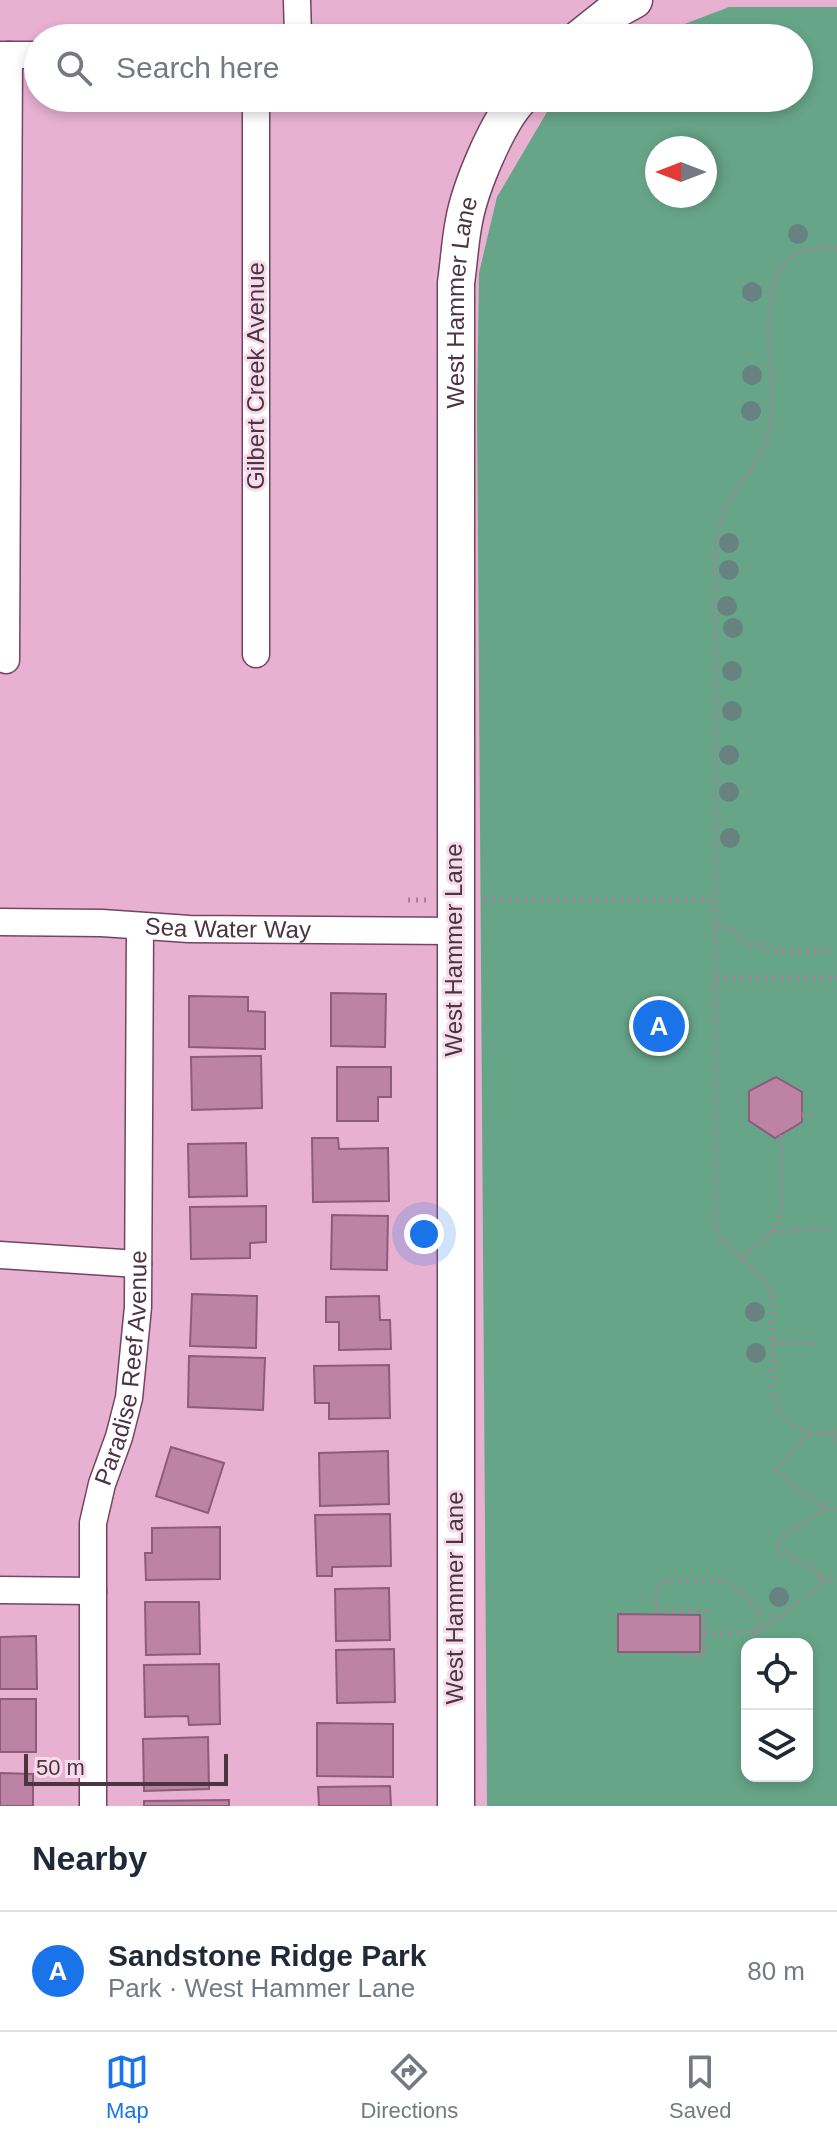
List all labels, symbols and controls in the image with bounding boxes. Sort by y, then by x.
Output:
search box [24,24,813,112]
icon: search [52,46,96,90]
text: Search here [116,51,279,84]
north arrow [645,136,717,208]
street label: West Hammer Lane [442,193,483,409]
street label: Gilbert Creek Avenue [242,262,269,490]
street label: West Hammer Lane [440,844,467,1056]
street label: Sea Water Way [144,912,311,943]
pin: A [633,996,685,1056]
your location [404,1214,444,1254]
street label: Paradise Reef Avenue [89,1250,151,1489]
street label: West Hammer Lane [441,1492,468,1704]
map controls [741,1638,813,1782]
button: locate [741,1638,813,1710]
button: layers [741,1710,813,1782]
scale bar [24,1750,228,1786]
text: 50 m [36,1755,85,1780]
text: Nearby [32,1839,147,1877]
text: Sandstone Ridge Park [108,1939,426,1972]
text: A [49,1956,67,1986]
text: 80 m [747,1956,805,1986]
text: Park · West Hammer Lane [108,1973,415,2003]
tab: Map [105,2050,149,2124]
tab: Directions [360,2050,458,2124]
tab: Saved [669,2050,732,2124]

